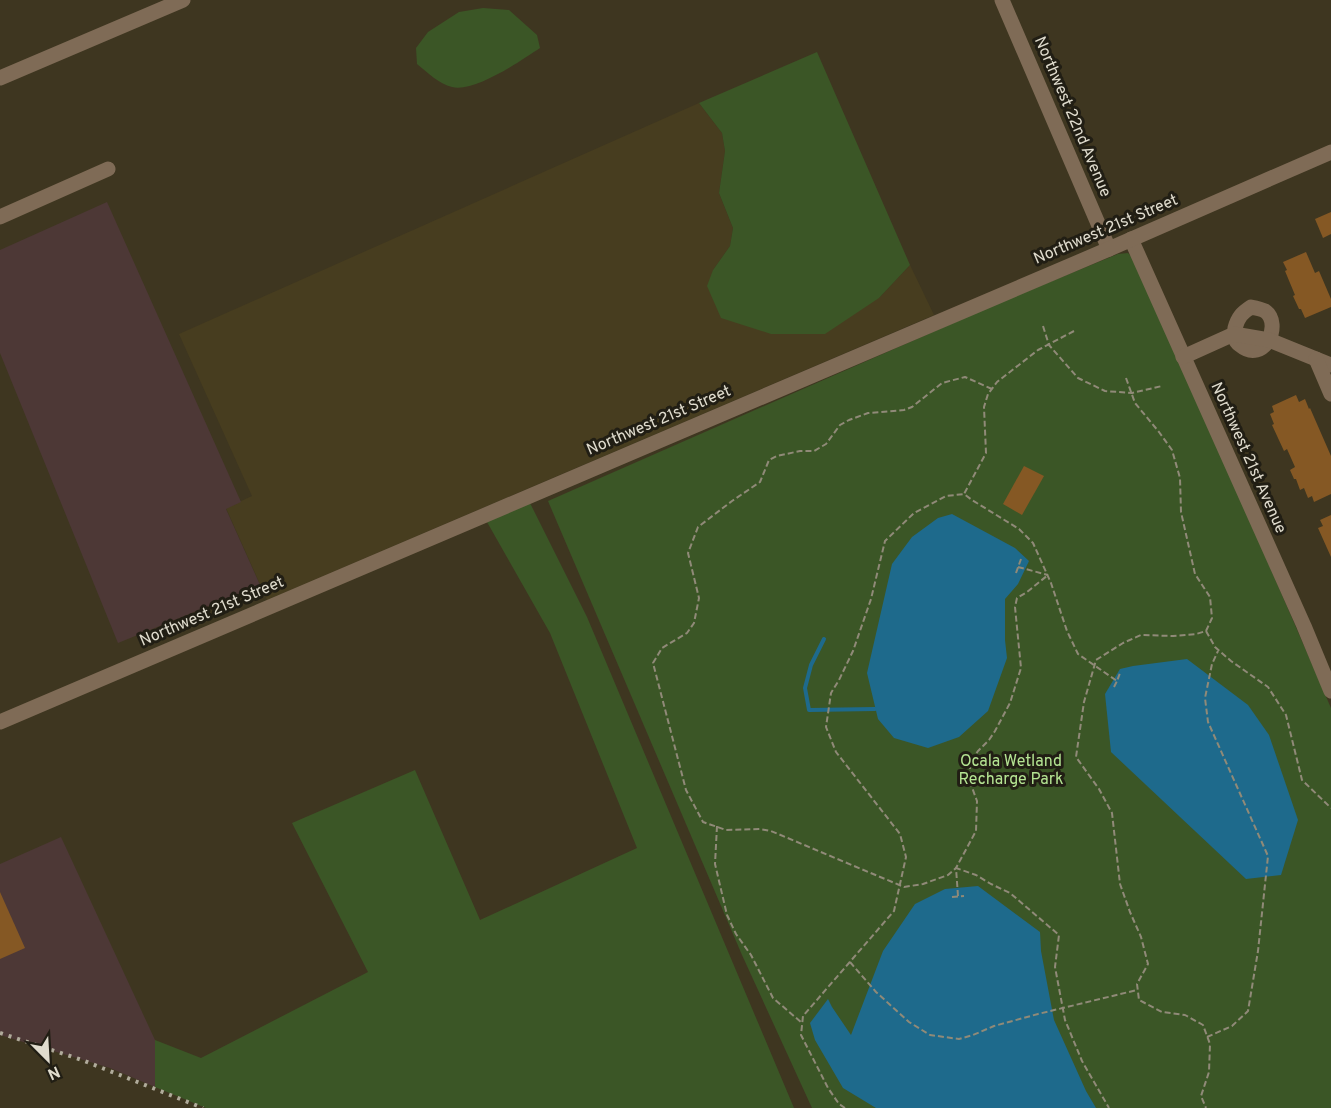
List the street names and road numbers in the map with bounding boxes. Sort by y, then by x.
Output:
street label: Northwest 22nd Avenue [1029,34,1115,200]
street label: Northwest 21st Street [1031,191,1181,269]
street label: Northwest 21st Avenue [1206,379,1290,537]
street label: Northwest 21st Street [584,382,734,460]
street label: Northwest 21st Street [137,573,287,651]

